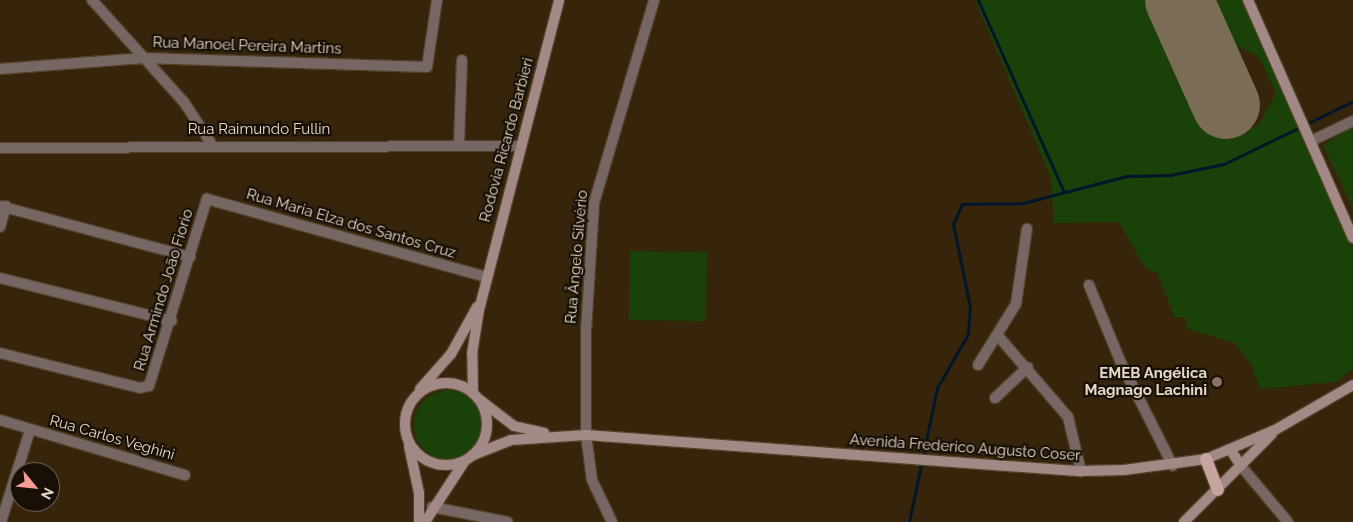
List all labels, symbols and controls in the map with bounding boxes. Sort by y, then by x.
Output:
street label: Rua Manoel Pereira Martins [152,34,342,58]
street label: Rodovia Ricardo Barbieri [476,56,538,224]
street label: Rua Raimundo Fullin [188,121,330,139]
street label: Rua Maria Elza dos Santos Cruz [244,185,458,263]
street label: Rua Ângelo Silvério [562,189,592,325]
street label: Rua Armindo João Fiorio [131,206,197,374]
place label: EMEB Angélica Magnago Lachini [1085,364,1207,399]
marker: EMEB Angélica Magnago Lachini [1211,376,1223,388]
street label: Rua Carlos Veghini [47,411,177,465]
street label: Avenida Frederico Augusto Coser [849,431,1081,465]
north arrow [10,462,60,512]
text: N [38,485,57,502]

